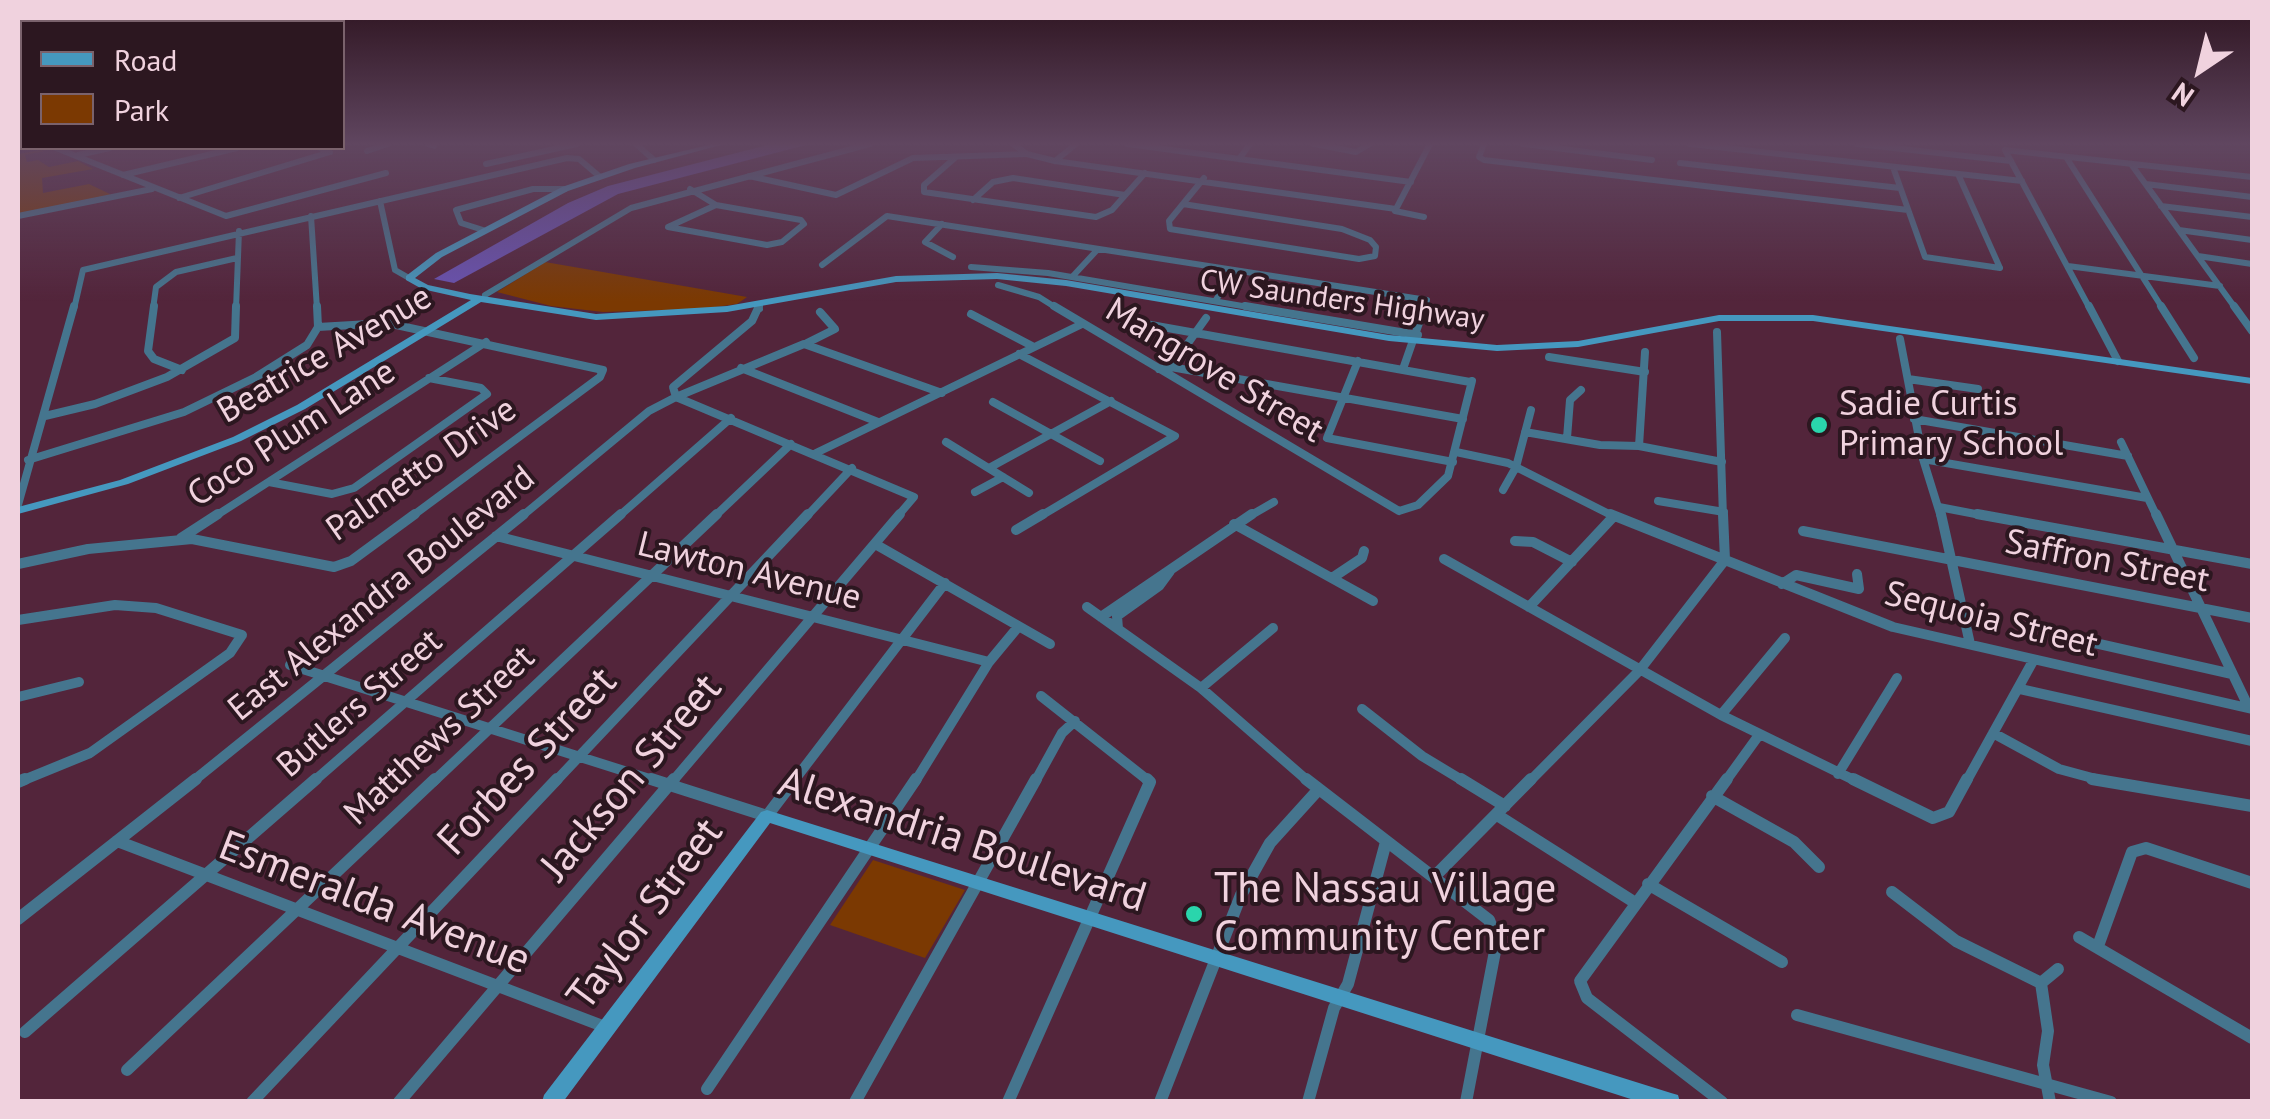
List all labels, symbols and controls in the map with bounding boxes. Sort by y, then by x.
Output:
legend [20,20,345,150]
north arrow [2150,20,2250,120]
text: Road [114,40,178,79]
text: N [2164,75,2201,115]
text: Park [114,90,169,129]
street label: CW Saunders Highway [1197,263,1487,339]
street label: Beatrice Avenue [211,277,439,433]
street label: Mangrove Street [1098,290,1330,452]
street label: Coco Plum Lane [180,351,404,517]
place label: Sadie Curtis Primary School [1839,384,2063,466]
street label: Palmetto Drive [319,389,525,551]
marker: Sadie Curtis Primary School [1808,414,1830,436]
street label: East Alexandra Boulevard [220,457,544,731]
street label: Saffron Street [2001,522,2213,602]
street label: Lawton Avenue [633,524,865,620]
street label: Sequoia Street [1880,573,2102,667]
street label: Butlers Street [269,621,451,787]
street label: Matthews Street [336,637,544,835]
street label: Forbes Street [428,658,628,866]
street label: Jackson Street [531,665,733,891]
street label: Alexandria Boulevard [772,758,1152,924]
street label: Taylor Street [558,809,734,1021]
street label: Esmeralda Avenue [211,822,537,986]
place label: The Nassau Village Community Center [1214,865,1556,964]
marker: The Nassau Village Community Center [1183,903,1205,925]

